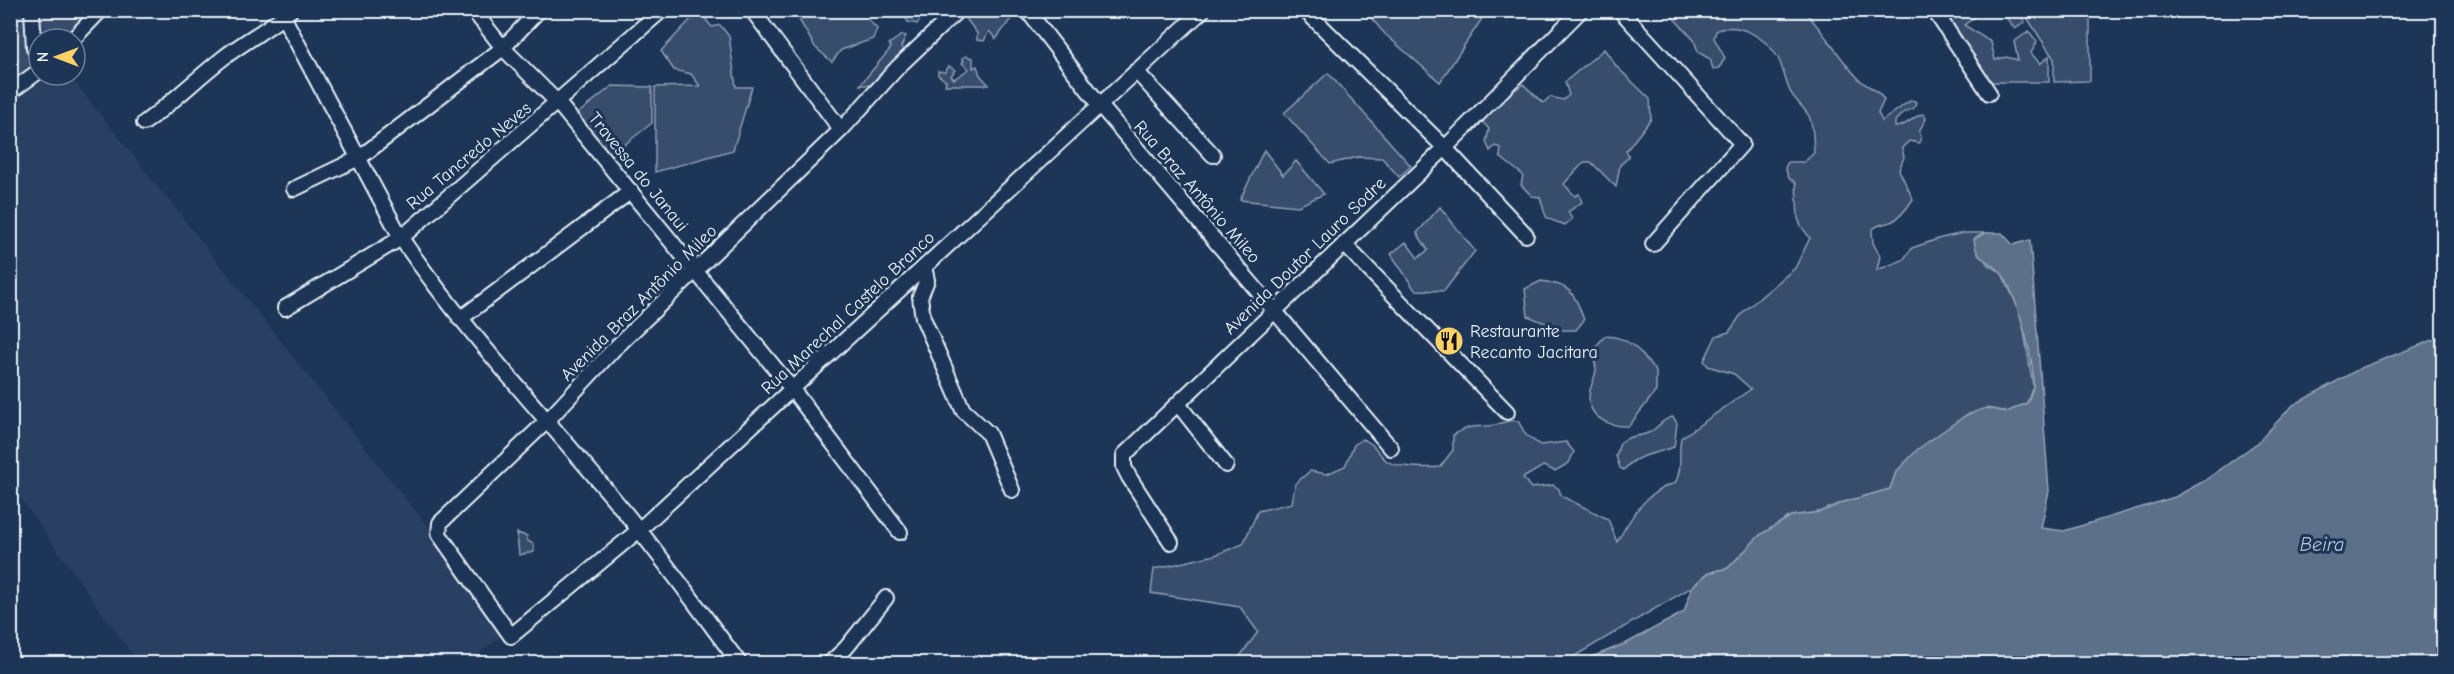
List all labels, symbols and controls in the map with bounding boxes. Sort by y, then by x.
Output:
north arrow [27,27,87,87]
text: N [34,52,52,62]
street label: Rua Tancredo Neves [402,98,536,214]
street label: Travessa do Janaui [584,108,692,236]
street label: Rua Braz Antônio Mileo [1129,116,1265,268]
street label: Avenida Doutor Lauro Sodre [1220,173,1390,339]
street label: Avenida Braz Antônio Mileo [556,220,722,386]
street label: Rua Marechal Castelo Branco [757,227,939,399]
place label: Restaurante Recanto Jacitara [1470,321,1598,363]
restaurant icon: Restaurante Recanto Jacitara [1433,325,1465,357]
water label: Beira [2300,533,2344,556]

